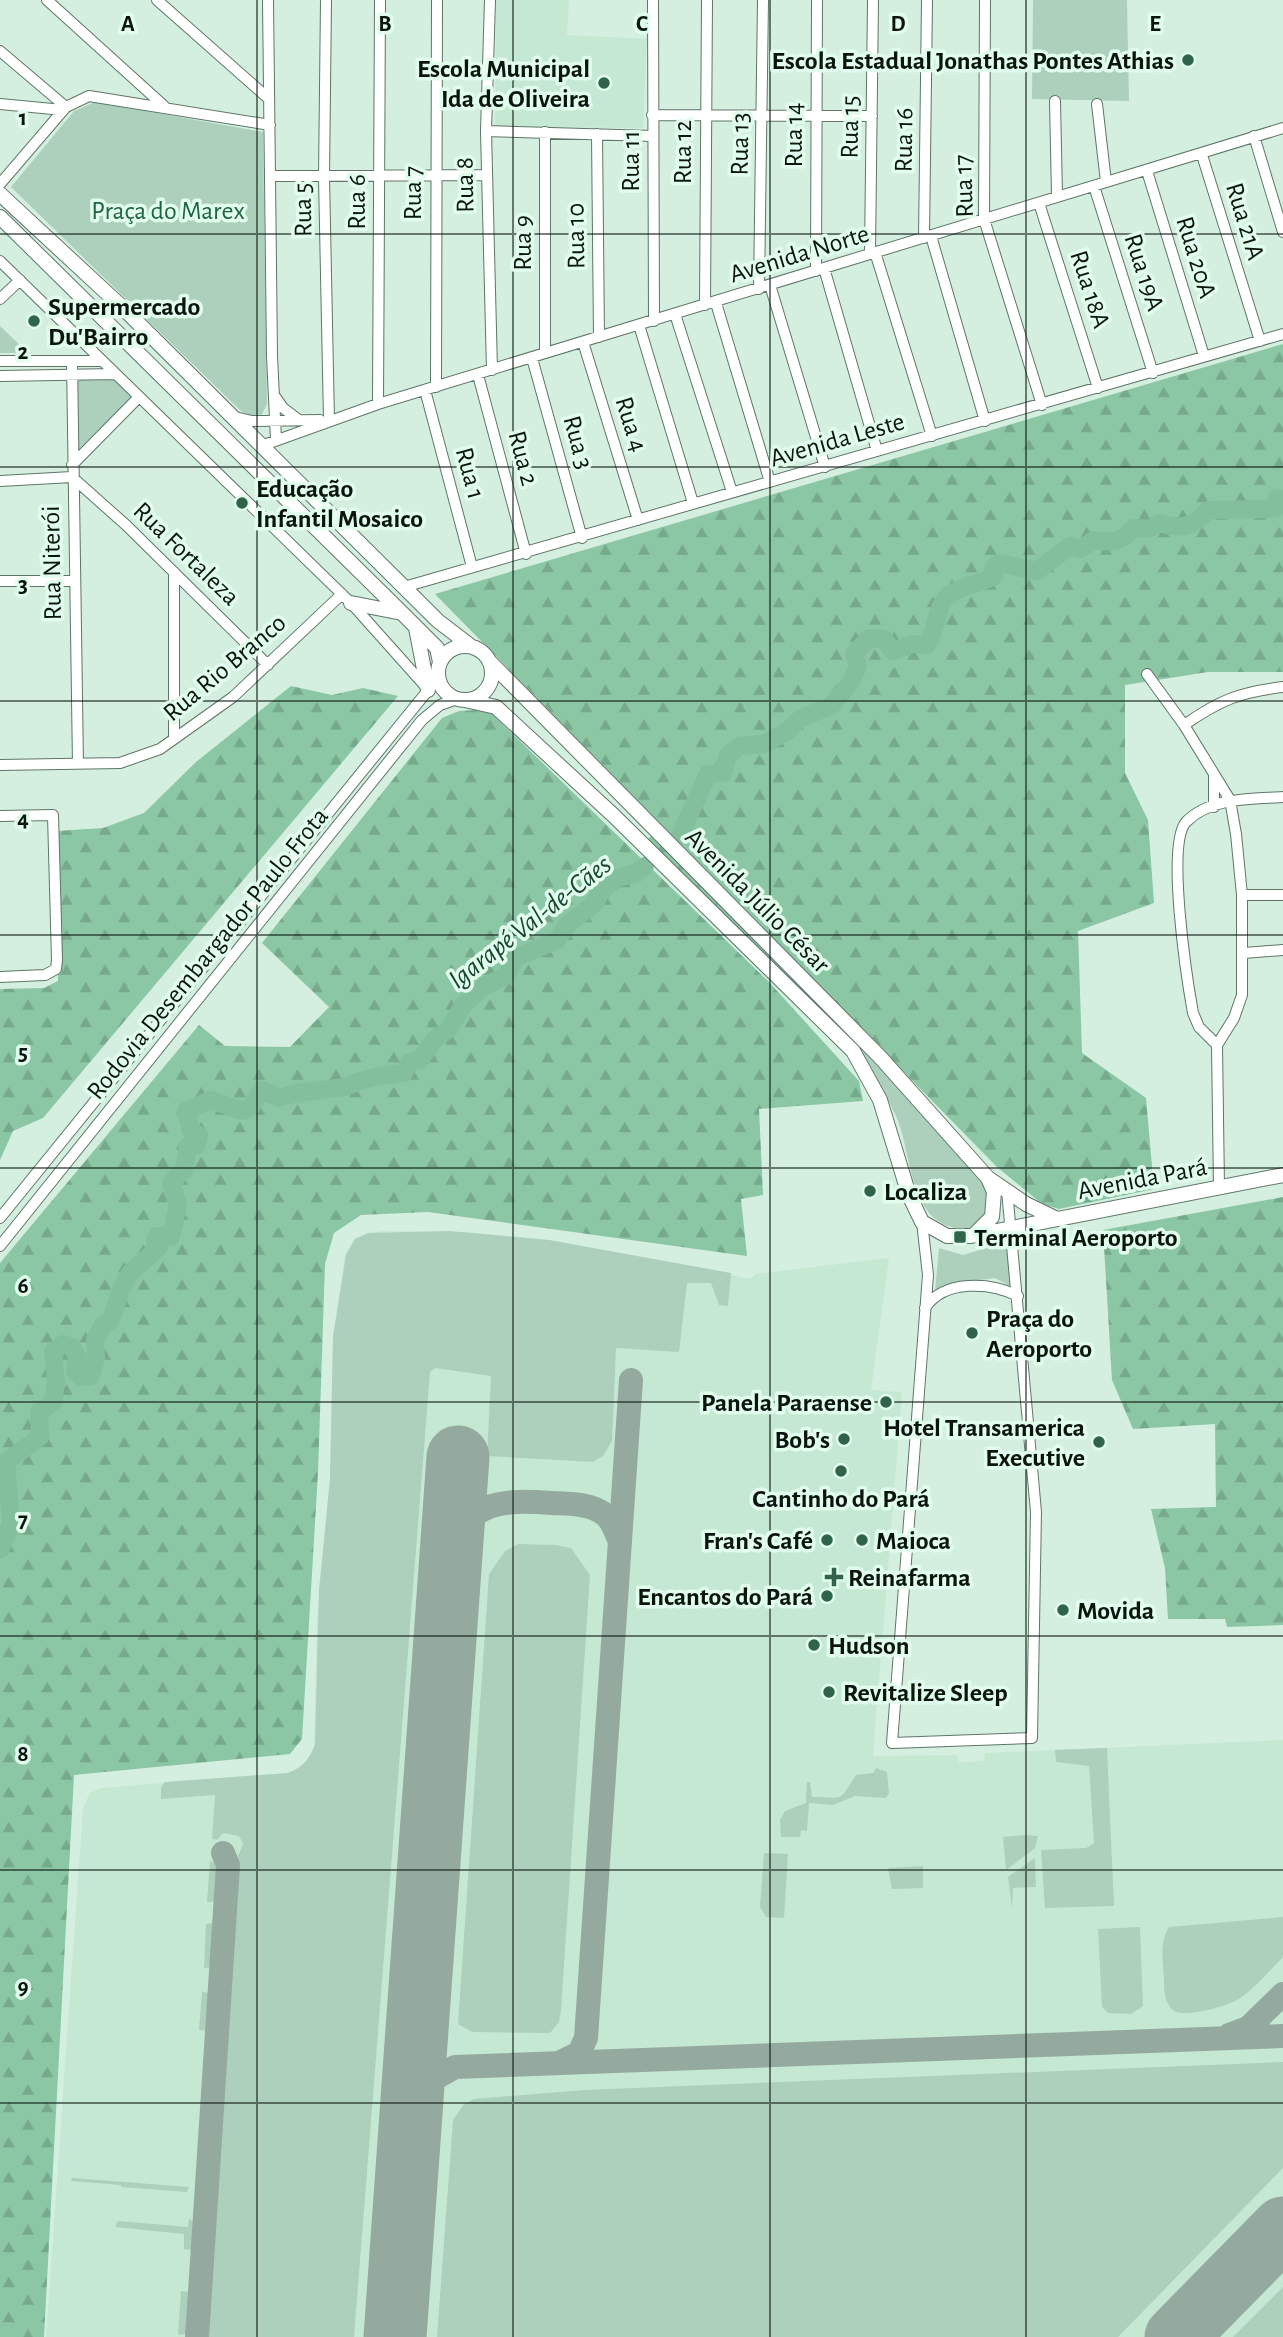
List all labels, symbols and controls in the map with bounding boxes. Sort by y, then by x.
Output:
text: A [121,13,135,36]
text: B [378,13,392,36]
text: C [636,13,648,36]
text: D [890,13,906,36]
text: E [1149,13,1161,36]
place label: Escola Estadual Jonathas Pontes Athias [772,48,1174,74]
marker: Escola Estadual Jonathas Pontes Athias [1180,52,1196,68]
place label: Escola Municipal Ida de Oliveira [417,56,590,112]
marker: Escola Municipal Ida de Oliveira [596,75,612,91]
street label: Rua 15 [836,95,864,159]
street label: Rua 14 [781,103,807,167]
text: 1 [19,107,27,130]
street label: Rua 16 [890,107,918,173]
street label: Rua 13 [726,112,754,176]
street label: Rua 12 [670,120,696,184]
street label: Rua 11 [618,130,644,192]
street label: Rua 17 [950,154,978,218]
street label: Rua 8 [452,157,478,213]
street label: Rua 7 [400,166,426,220]
street label: Rua 6 [344,174,370,230]
street label: Rua 21A [1221,180,1269,263]
street label: Rua 5 [290,183,316,237]
park label: Praça do Marex [91,198,245,224]
street label: Rua 10 [562,203,590,269]
street label: Rua 20A [1171,213,1221,301]
street label: Rua 9 [510,215,536,271]
street label: Avenida Norte [726,220,872,288]
street label: Rua 19A [1119,230,1169,314]
street label: Rua 18A [1065,247,1115,331]
place label: Supermercado Du'Bairro [48,294,201,350]
marker: Supermercado Du'Bairro [26,313,42,329]
text: 2 [18,341,29,364]
street label: Rua 4 [610,394,652,455]
street label: Avenida Leste [767,408,907,472]
street label: Rua 3 [558,413,598,472]
street label: Rua 2 [503,428,543,488]
street label: Rua 1 [451,445,489,502]
place label: Educação Infantil Mosaico [256,476,423,532]
marker: Educação Infantil Mosaico [234,495,250,511]
street label: Rua Fortaleza [128,497,244,610]
street label: Rua Niterói [38,505,66,621]
text: 3 [18,574,28,597]
street label: Rua Rio Branco [158,609,291,726]
street label: Rodovia Desembargador Paulo Frota [82,803,333,1104]
text: 4 [17,808,29,831]
street label: Avenida Júlio César [680,824,835,978]
water label: Igarapé Val-de-Cães [444,851,617,994]
text: 5 [18,1042,28,1065]
street label: Avenida Pará [1075,1154,1209,1204]
place label: Localiza [884,1179,967,1205]
marker: Localiza [862,1183,878,1199]
place label: Terminal Aeroporto [974,1225,1178,1251]
marker: Terminal Aeroporto [952,1229,968,1245]
text: 6 [17,1275,29,1298]
place label: Praça do Aeroporto [986,1306,1092,1362]
marker: Praça do Aeroporto [964,1325,980,1341]
place label: Panela Paraense [701,1390,872,1416]
marker: Panela Paraense [878,1394,894,1410]
place label: Hotel Transamerica Executive [883,1415,1085,1471]
place label: Bob's [774,1427,830,1453]
marker: Bob's [836,1431,852,1447]
marker: Hotel Transamerica Executive [1091,1434,1107,1450]
marker: Cantinho do Pará [833,1463,849,1479]
place label: Cantinho do Pará [752,1486,930,1512]
text: 7 [18,1509,28,1532]
place label: Fran's Café [703,1528,813,1554]
place label: Maioca [876,1528,951,1554]
marker: Fran's Café [819,1532,835,1548]
marker: Maioca [854,1532,870,1548]
place label: Reinafarma [848,1565,971,1591]
marker: Reinafarma [826,1569,842,1585]
place label: Encantos do Pará [637,1584,813,1610]
marker: Encantos do Pará [819,1588,835,1604]
place label: Movida [1077,1598,1154,1624]
marker: Movida [1055,1602,1071,1618]
place label: Hudson [828,1633,910,1659]
marker: Hudson [806,1637,822,1653]
place label: Revitalize Sleep [843,1680,1008,1706]
marker: Revitalize Sleep [821,1684,837,1700]
text: 8 [17,1743,29,1766]
text: 9 [17,1976,29,1999]

